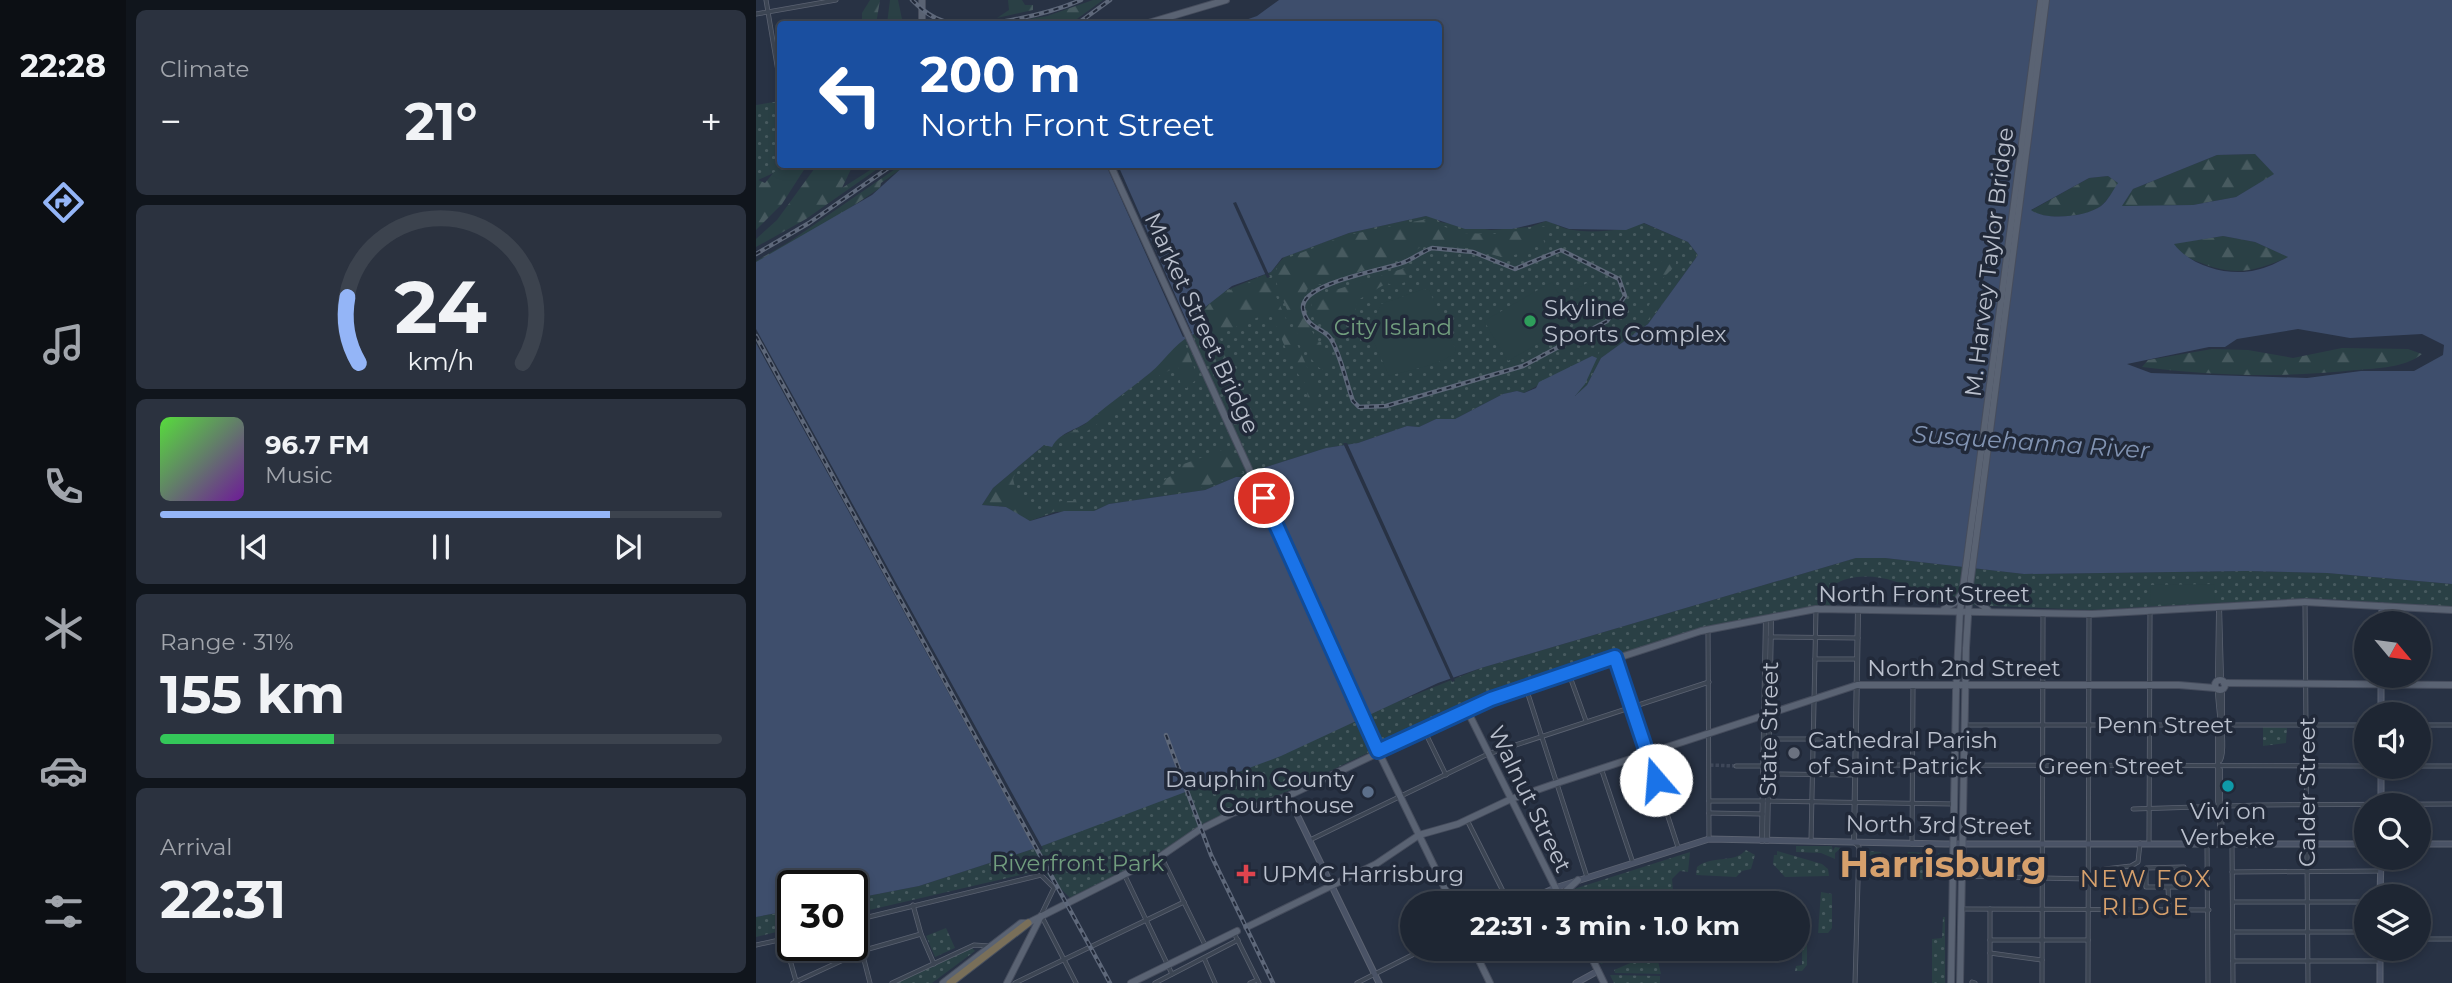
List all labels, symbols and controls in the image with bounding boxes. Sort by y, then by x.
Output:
text: 200 m [920,45,1081,104]
text: 22:28 [20,46,106,85]
icon: left [805,49,896,140]
text: Climate [160,55,249,83]
text: 21° [405,90,477,153]
text: − [160,98,182,145]
text: + [700,98,722,145]
text: North Front Street [920,105,1215,144]
street label: M. Harvey Taylor Bridge [1959,126,2019,398]
icon: directions [39,178,88,227]
street label: Market Street Bridge [1138,208,1266,438]
text: 24 [395,263,487,351]
place label: Skyline Sports Complex [1544,294,1727,348]
park label: City Island [1334,313,1452,341]
marker: Skyline Sports Complex [1522,313,1538,329]
icon: music [39,320,88,369]
text: km/h [408,346,474,376]
water label: Susquehanna River [1911,419,2152,465]
text: 96.7 FM [265,429,370,461]
text: Music [265,461,333,489]
icon: phone [39,462,88,511]
pin [1234,468,1294,528]
icon: arrive [1245,479,1283,517]
icon: previous [235,528,273,566]
icon: pause [422,528,460,566]
icon: next [609,528,647,566]
street label: North Front Street [1818,580,2030,608]
icon: climate [39,604,88,653]
north arrow [2354,611,2431,688]
map controls [2354,611,2431,961]
text: Range · 31% [160,628,293,656]
street label: North 2nd Street [1867,654,2061,682]
street label: State Street [1754,661,1784,797]
text: 155 km [160,663,345,726]
button: sound [2354,702,2431,779]
street label: Penn Street [2097,711,2233,739]
street label: Calder Street [2293,717,2321,867]
street label: Walnut Street [1482,721,1578,877]
place label: Cathedral Parish of Saint Patrick [1808,726,1998,780]
position arrow [1619,743,1693,817]
marker: Cathedral Parish of Saint Patrick [1786,745,1802,761]
icon: car [39,746,88,795]
street label: Green Street [2038,752,2184,780]
place label: Dauphin County Courthouse [1165,765,1355,819]
marker: Vivi on Verbeke [2220,778,2236,794]
marker: Dauphin County Courthouse [1360,784,1376,800]
button: search [2354,793,2431,870]
place label: Vivi on Verbeke [2181,797,2275,851]
street label: North 3rd Street [1845,809,2033,841]
text: Arrival [160,833,233,861]
district label: Harrisburg [1839,841,2047,886]
park label: Riverfront Park [992,849,1165,877]
place label: UPMC Harrisburg [1262,860,1464,888]
marker: UPMC Harrisburg [1236,864,1256,884]
district label: NEW FOX RIDGE [2080,864,2212,921]
text: 22:31 [160,868,286,931]
speed limit sign: 30 [777,870,868,961]
button: layers [2354,884,2431,961]
icon: filters [39,887,88,936]
text: 22:31 · 3 min · 1.0 km [1470,910,1740,942]

